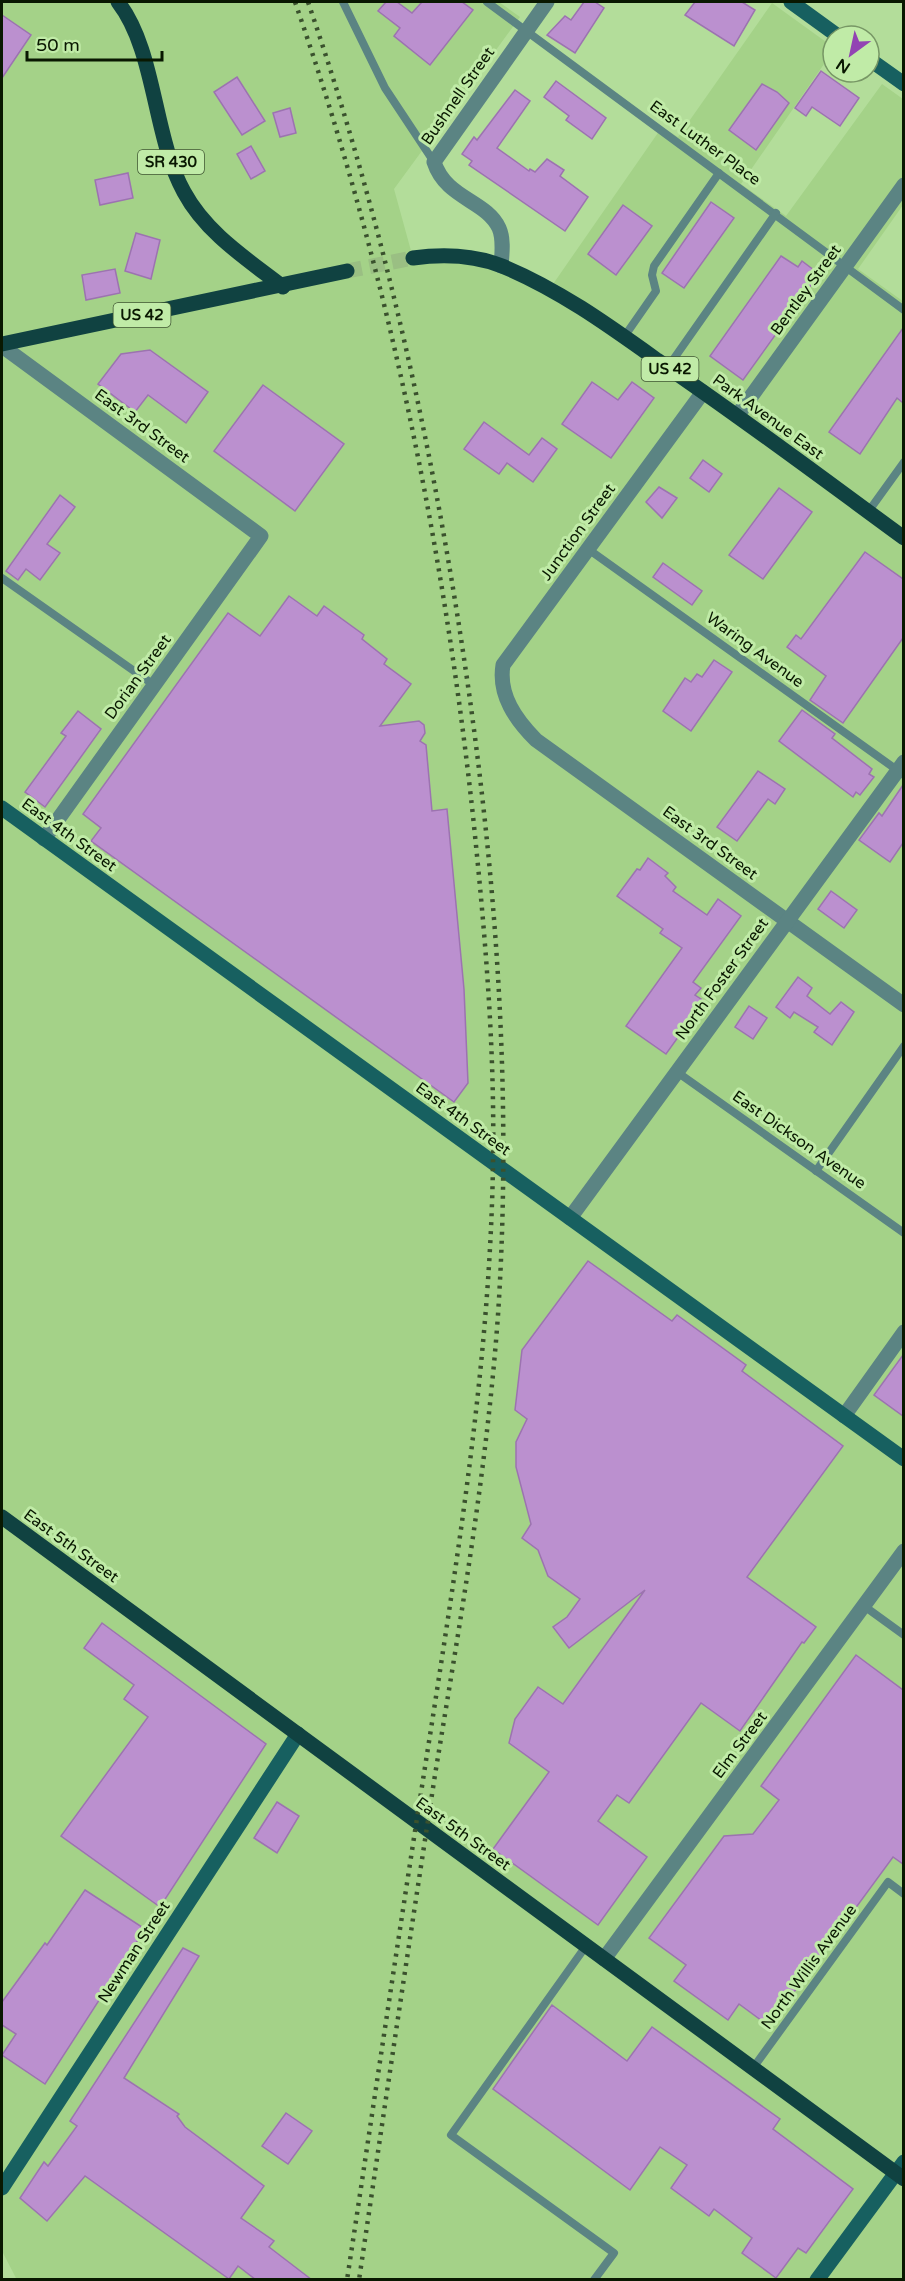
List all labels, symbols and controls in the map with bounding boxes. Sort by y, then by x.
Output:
scale bar [27,24,162,62]
north arrow [821,24,881,84]
text: 50 m [36,34,80,56]
street label: Bushnell Street [417,43,499,149]
text: N [833,54,854,78]
street label: East Luther Place [646,96,764,190]
road number: SR 430 [138,150,204,174]
street label: Bentley Street [766,241,846,339]
road number: US 42 [114,303,170,327]
road number: US 42 [642,357,698,381]
street label: Park Avenue East [708,370,828,464]
street label: East 3rd Street [90,385,194,467]
street label: Junction Street [536,480,620,584]
street label: Waring Avenue [702,608,808,692]
street label: Dorian Street [100,631,176,723]
street label: East 4th Street [18,794,120,876]
street label: East 3rd Street [658,802,762,884]
street label: North Foster Street [671,914,773,1044]
street label: East 4th Street [412,1078,514,1160]
street label: East Dickson Avenue [728,1086,870,1194]
street label: East 5th Street [20,1505,122,1587]
street label: Elm Street [708,1708,772,1782]
street label: East 5th Street [412,1793,514,1875]
street label: Newman Street [94,1897,174,2007]
street label: North Willis Avenue [757,1901,861,2033]

